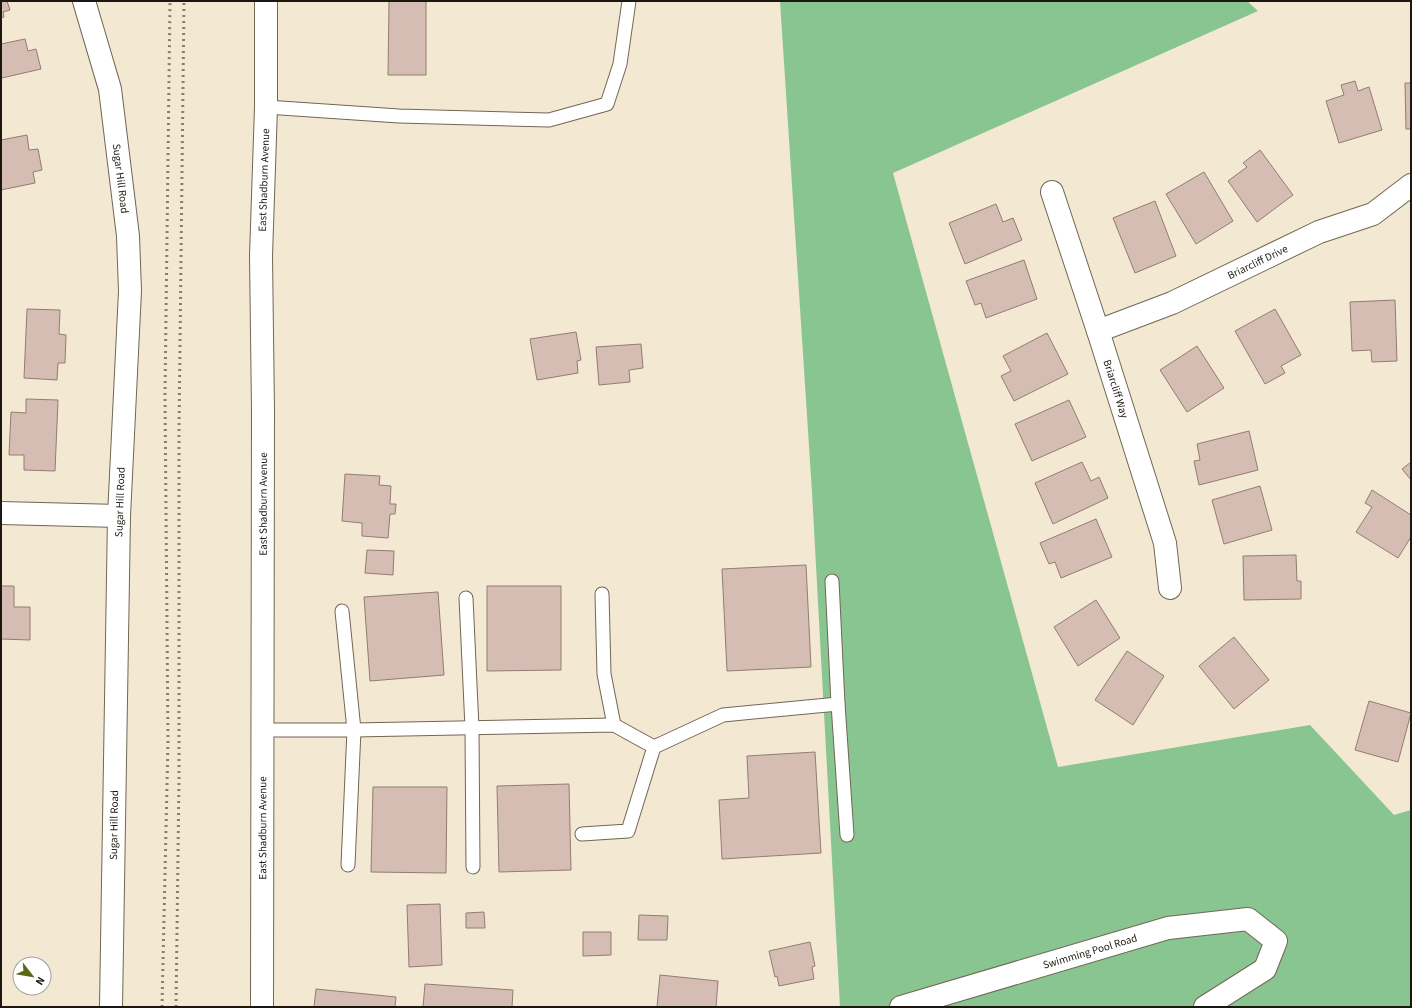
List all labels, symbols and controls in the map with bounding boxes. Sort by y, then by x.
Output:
street label: East Shadburn Avenue [254,128,273,232]
street label: Sugar Hill Road [109,143,133,214]
street label: Briarcliff Drive [1225,241,1291,283]
street label: Briarcliff Way [1100,358,1133,420]
street label: East Shadburn Avenue [255,452,270,556]
street label: Sugar Hill Road [111,467,129,537]
street label: East Shadburn Avenue [255,776,270,880]
street label: Sugar Hill Road [106,790,122,860]
street label: Swimming Pool Road [1041,930,1139,972]
north arrow [12,956,52,996]
text: N [32,974,48,988]

